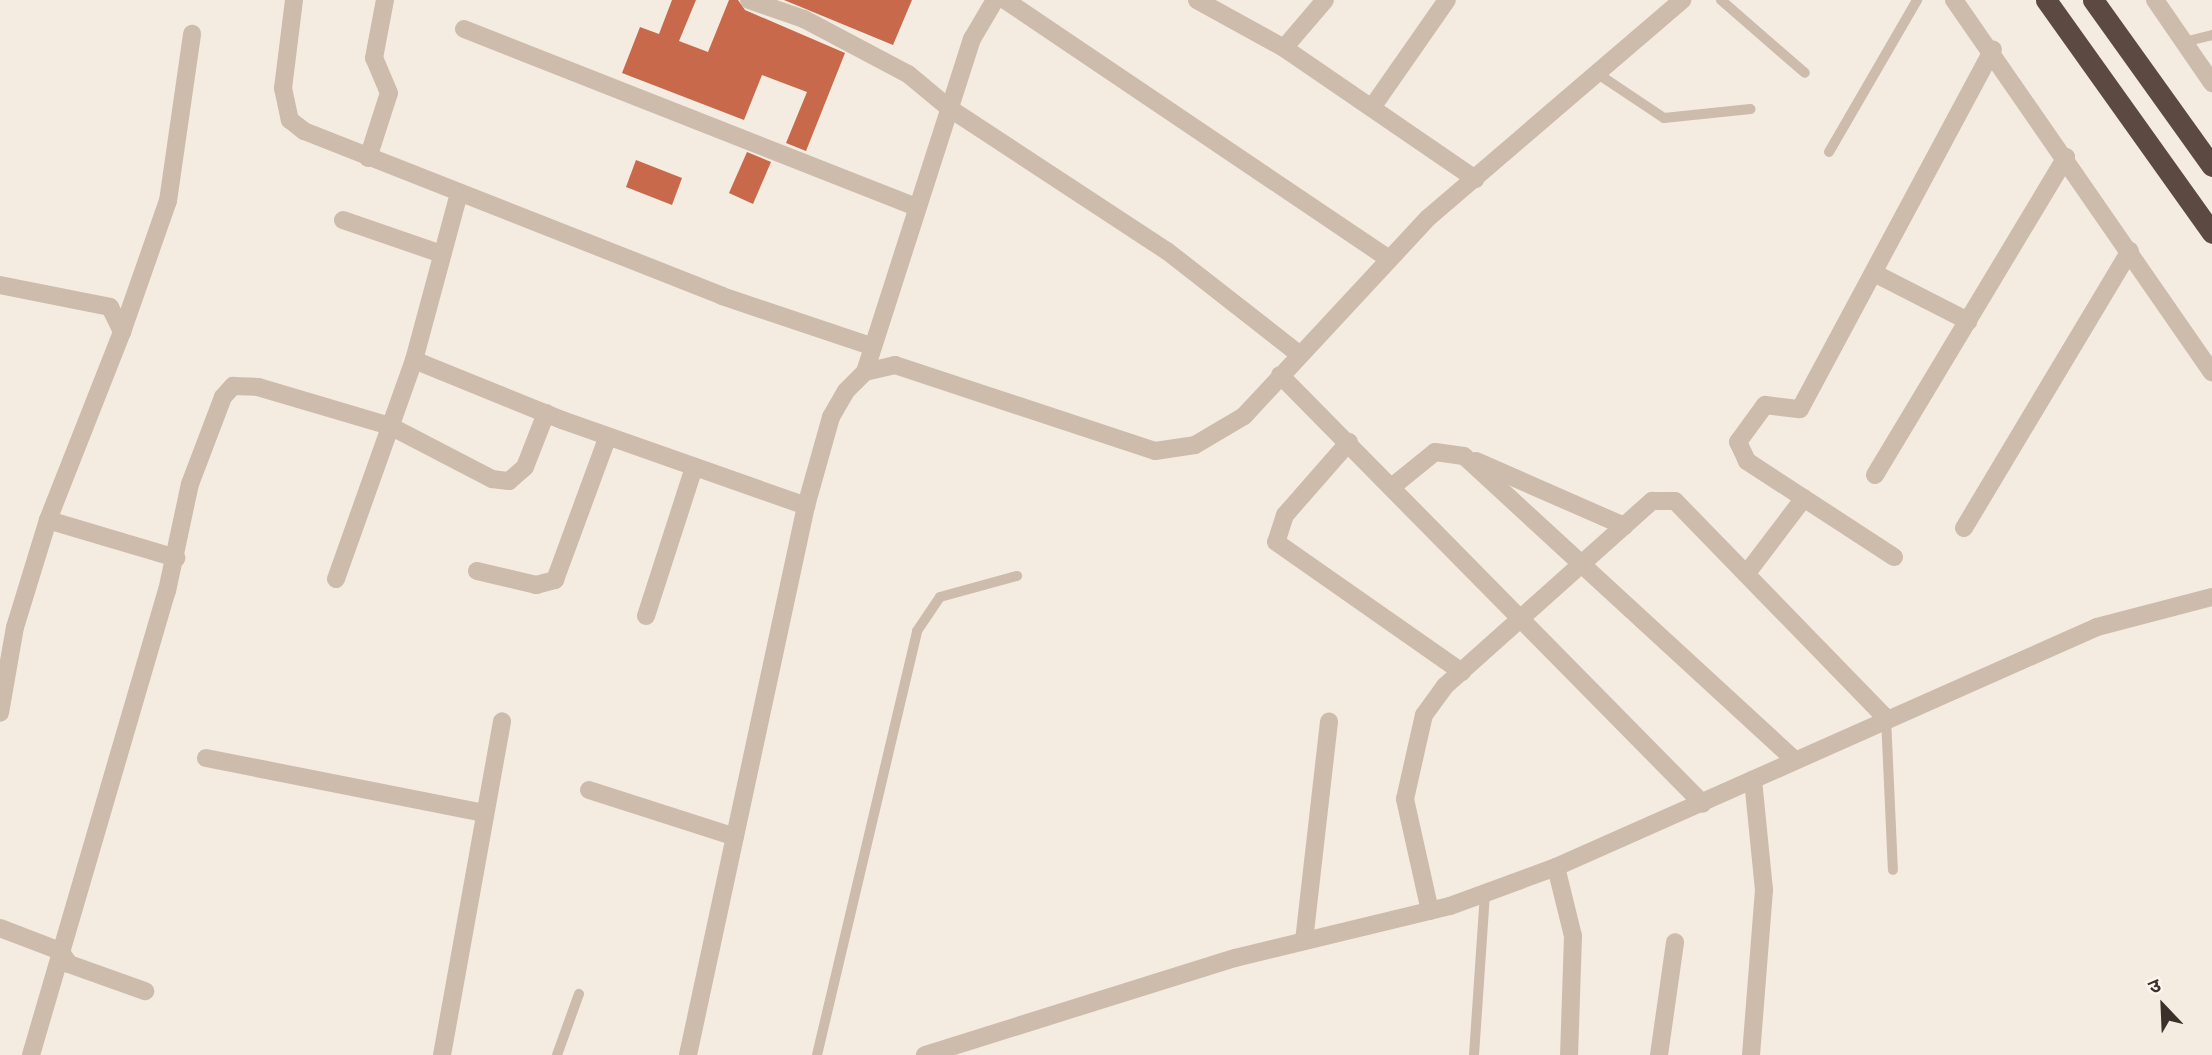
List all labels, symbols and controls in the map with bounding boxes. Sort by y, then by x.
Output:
north arrow [2128,971,2198,1041]
text: उ [2144,972,2165,1001]

